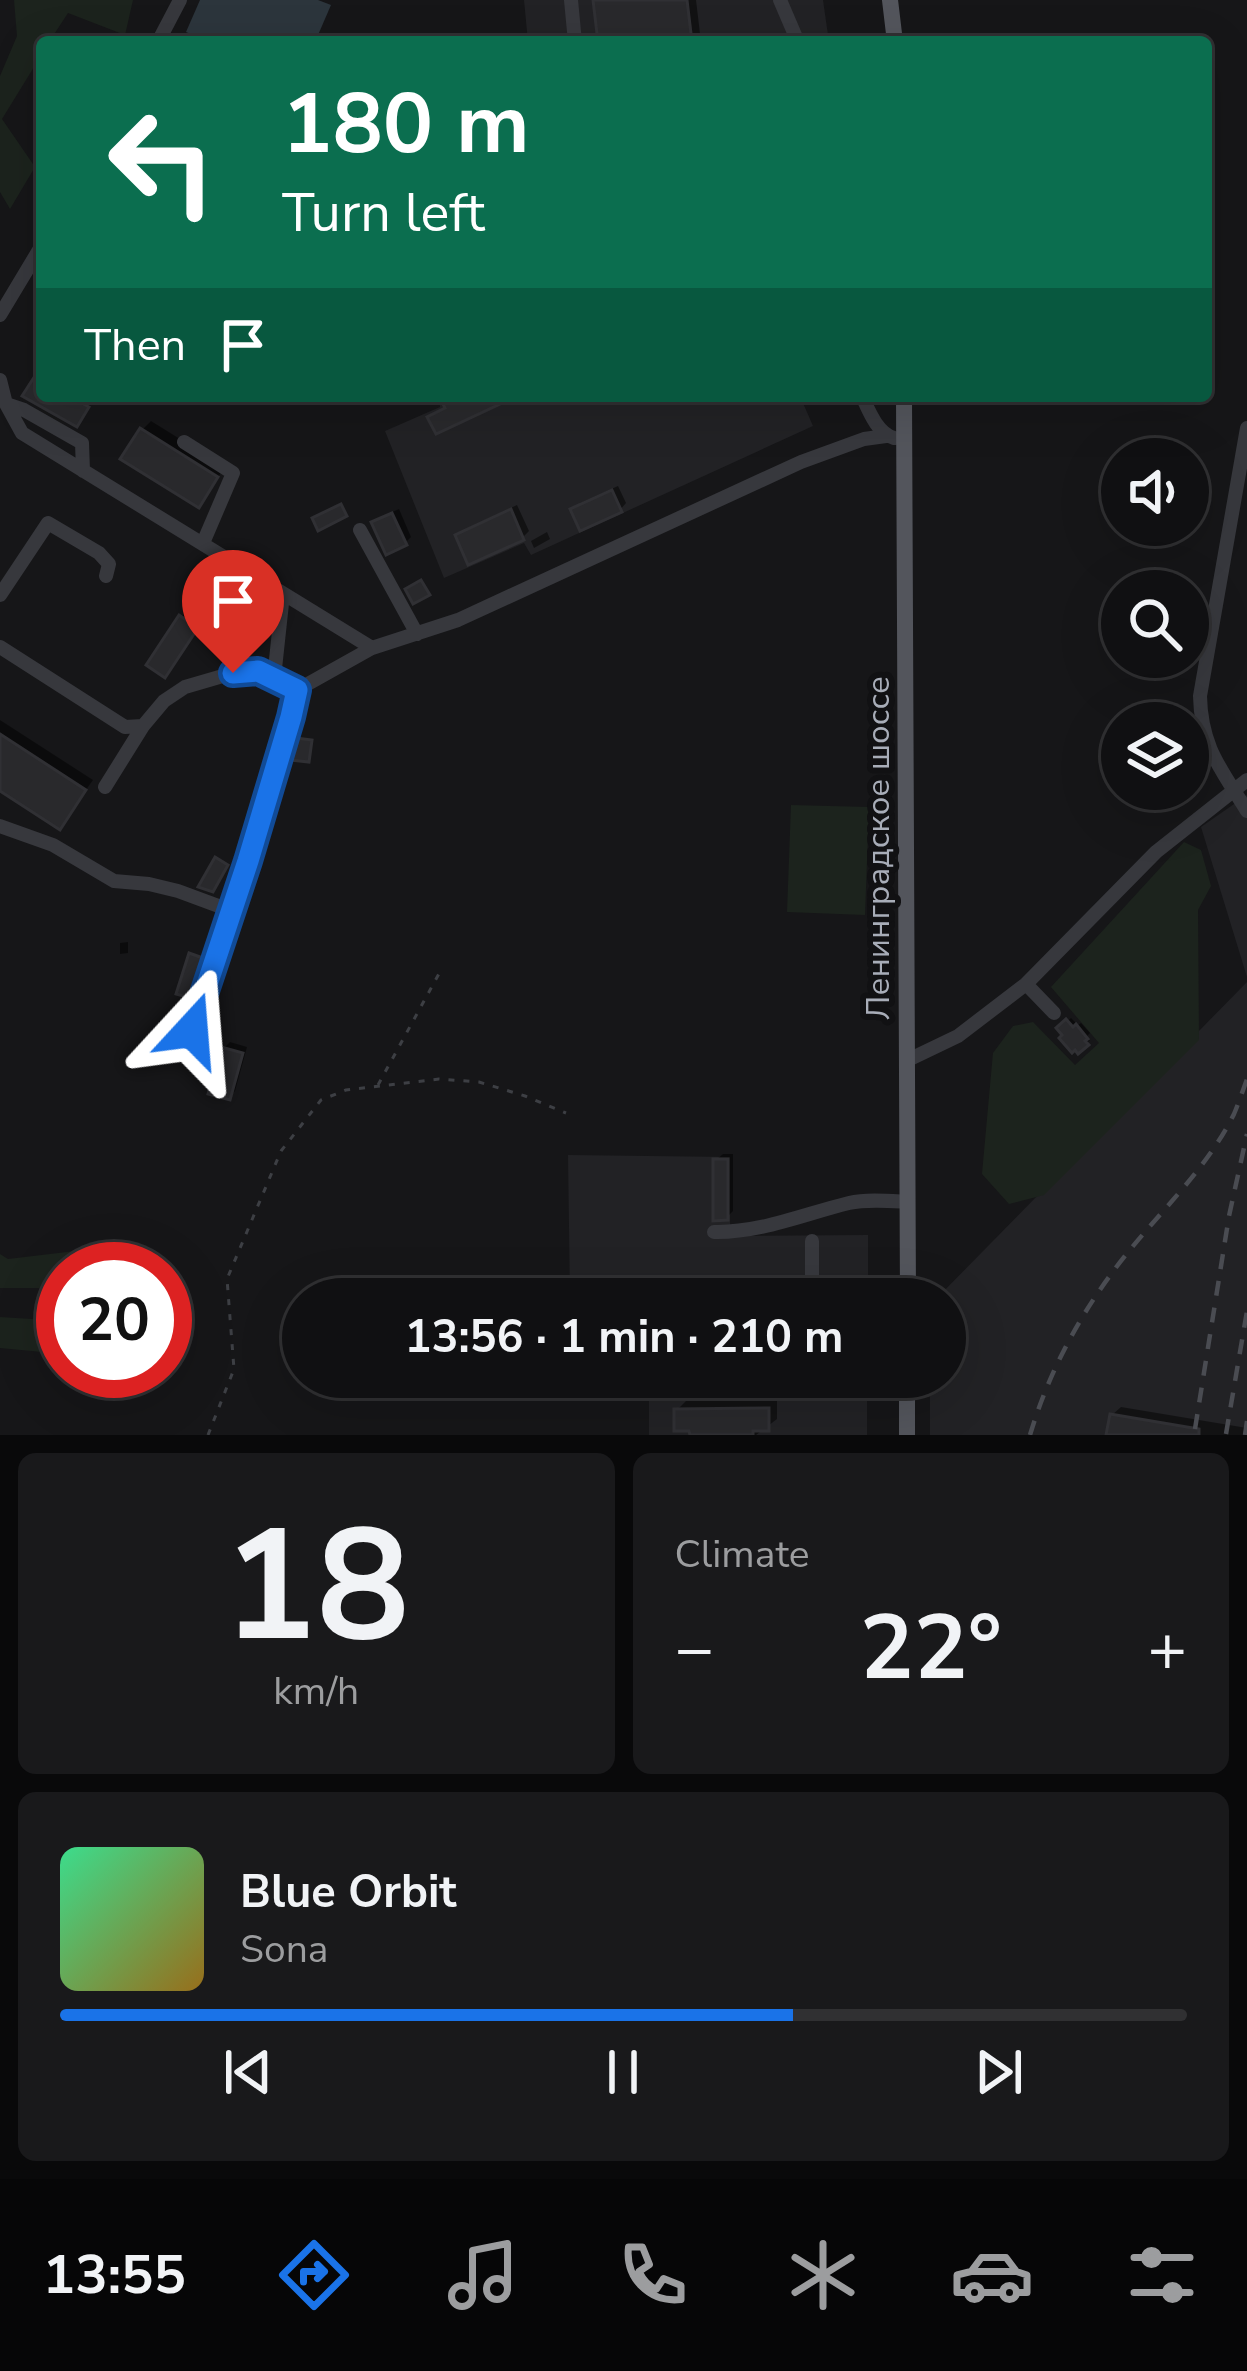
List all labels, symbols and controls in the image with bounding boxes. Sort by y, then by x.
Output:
text: 180 m [282,67,530,182]
icon: left [84,84,240,240]
text: Turn left [282,176,485,250]
icon: arrive [210,312,276,378]
text: Then [84,315,186,376]
map controls [1101,438,1209,810]
button: sound [1101,438,1209,546]
pin [182,550,284,673]
icon: arrive [200,568,266,634]
button: search [1101,570,1209,678]
street label: Ленинградское шоссе [856,676,901,1020]
button: layers [1101,702,1209,810]
position arrow [129,967,255,1093]
speed limit sign: 20 [36,1242,192,1398]
text: 13:56 · 1 min · 210 m [404,1307,844,1368]
text: 18 [223,1480,410,1693]
text: Climate [675,1528,810,1581]
text: 22° [860,1587,1002,1710]
text: − [675,1604,714,1694]
text: + [1147,1604,1187,1694]
text: km/h [273,1665,359,1718]
text: Blue Orbit [240,1862,457,1923]
text: Sona [240,1923,329,1976]
icon: previous [215,2039,281,2105]
icon: pause [590,2039,656,2105]
icon: next [966,2039,1032,2105]
icon: directions [272,2233,356,2317]
icon: music [441,2233,525,2317]
icon: phone [611,2233,695,2317]
icon: climate [781,2233,865,2317]
icon: car [950,2233,1034,2317]
icon: filters [1120,2233,1204,2317]
text: 13:55 [43,2238,186,2312]

